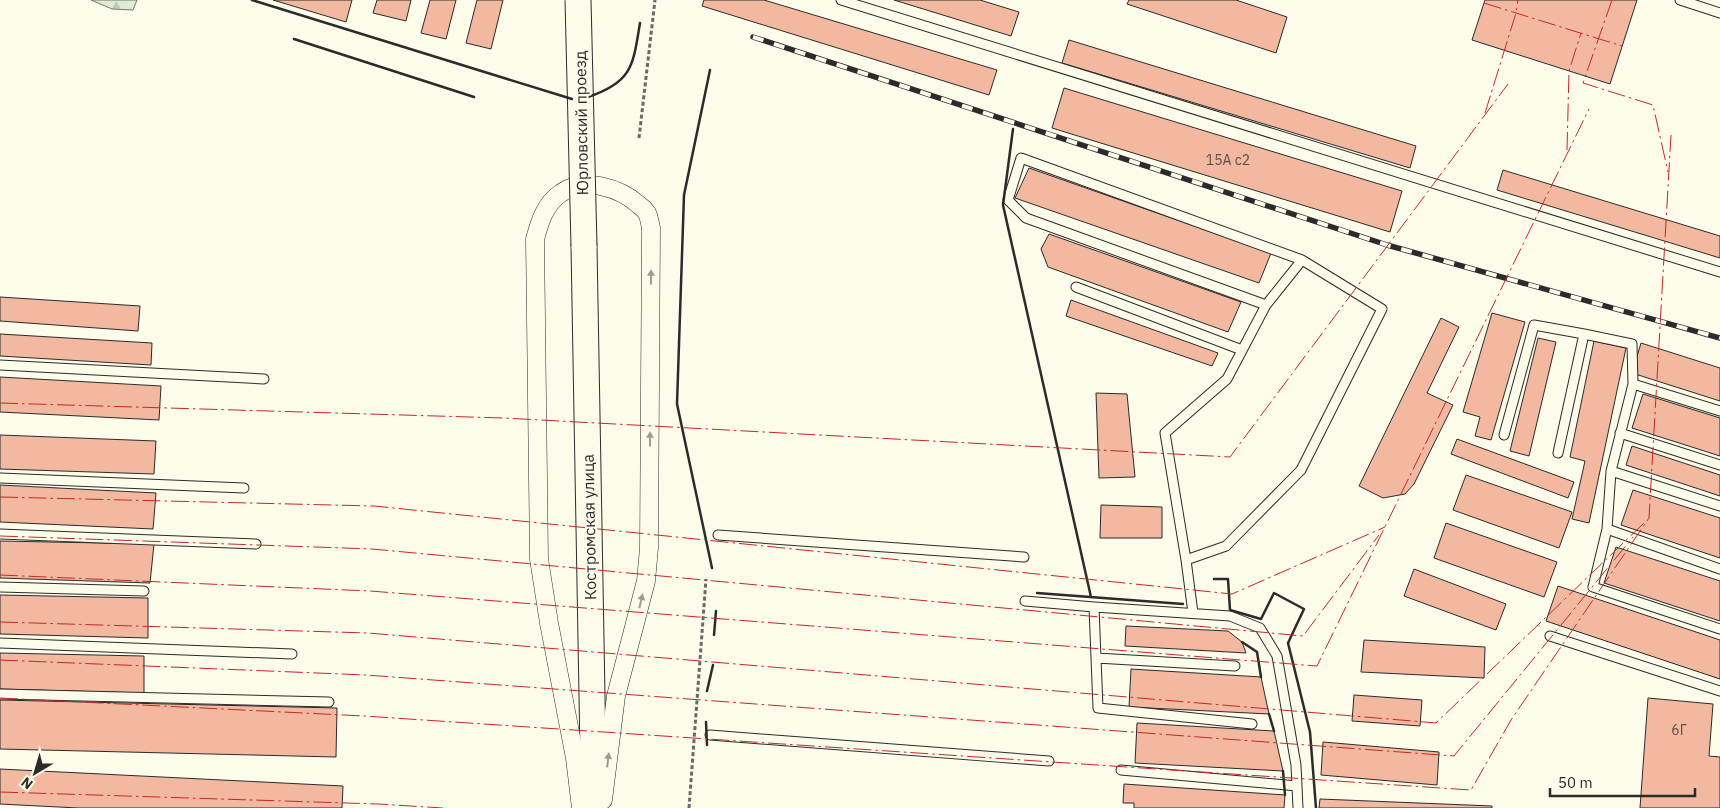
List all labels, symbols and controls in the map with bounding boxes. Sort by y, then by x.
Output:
street label: Юрловский проезд [570,50,592,196]
house number: 15А с2 [1206,151,1250,169]
one-way arrow [647,268,655,284]
one-way arrow [646,431,654,447]
street label: Костромская улица [578,453,600,600]
one-way arrow [637,593,645,608]
house number: 6Г [1671,721,1687,739]
north arrow [10,748,60,798]
one-way arrow [604,751,612,767]
scale bar [1550,766,1695,798]
text: N [17,773,37,793]
text: 50 m [1558,773,1593,792]

